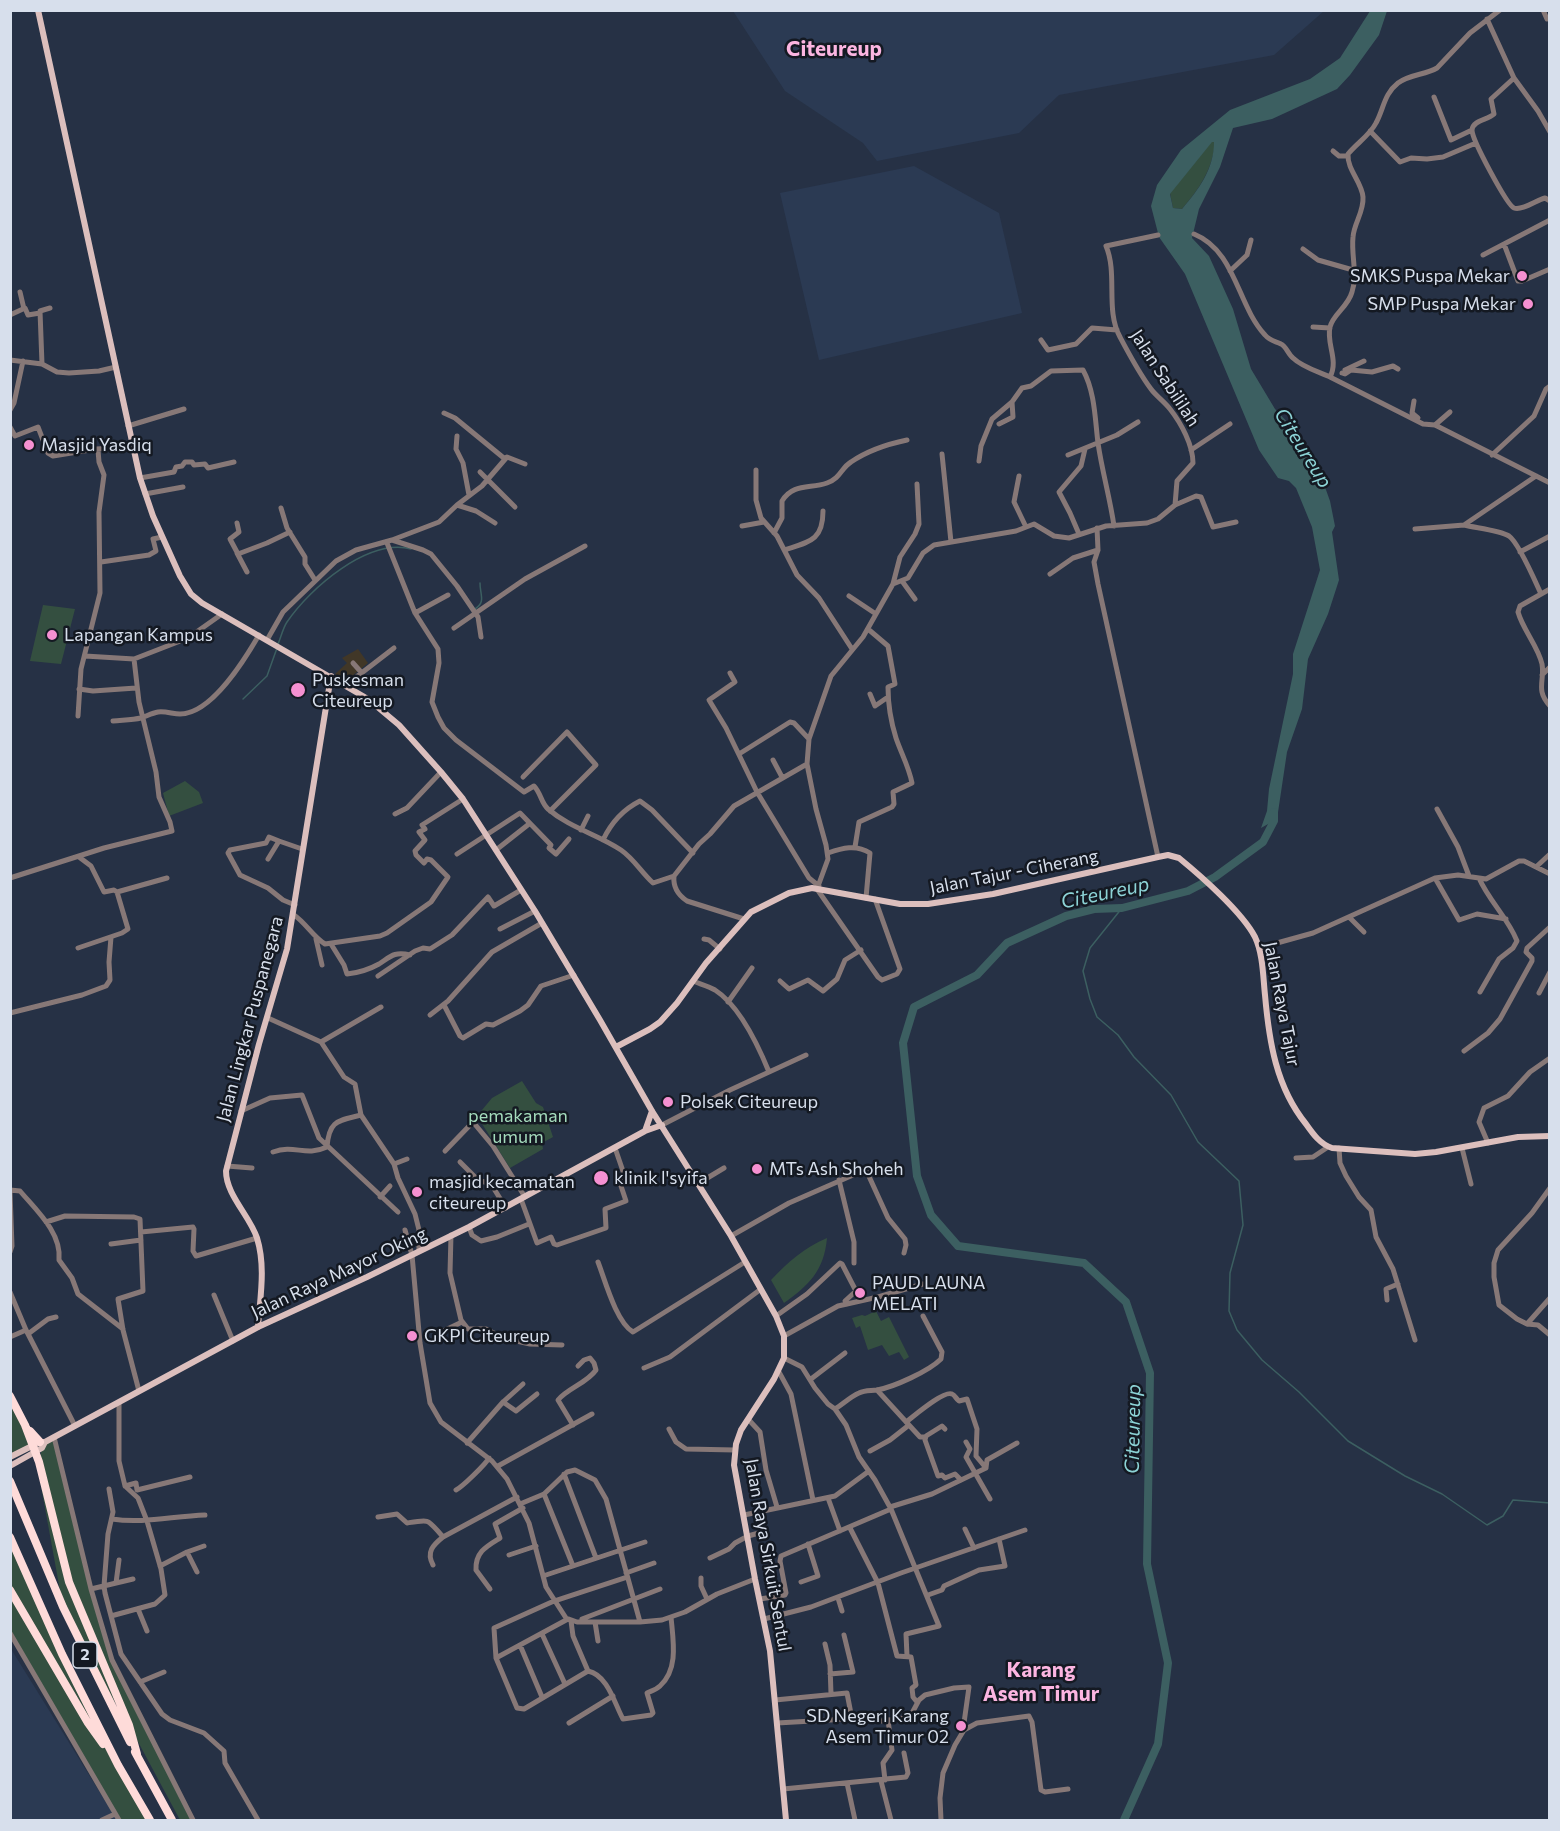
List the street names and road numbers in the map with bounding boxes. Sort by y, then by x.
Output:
street label: Jalan Sabililah [1126,326,1204,430]
street label: Jalan Tajur - Ciherang [928,845,1100,899]
street label: Jalan Lingkar Puspanegara [212,914,288,1124]
street label: Jalan Raya Tajur [1259,940,1305,1068]
street label: Jalan Raya Mayor Oking [248,1223,430,1323]
street label: Jalan Raya Sirkuit Sentul [740,1457,796,1653]
road number: 2 [73,1642,97,1668]

